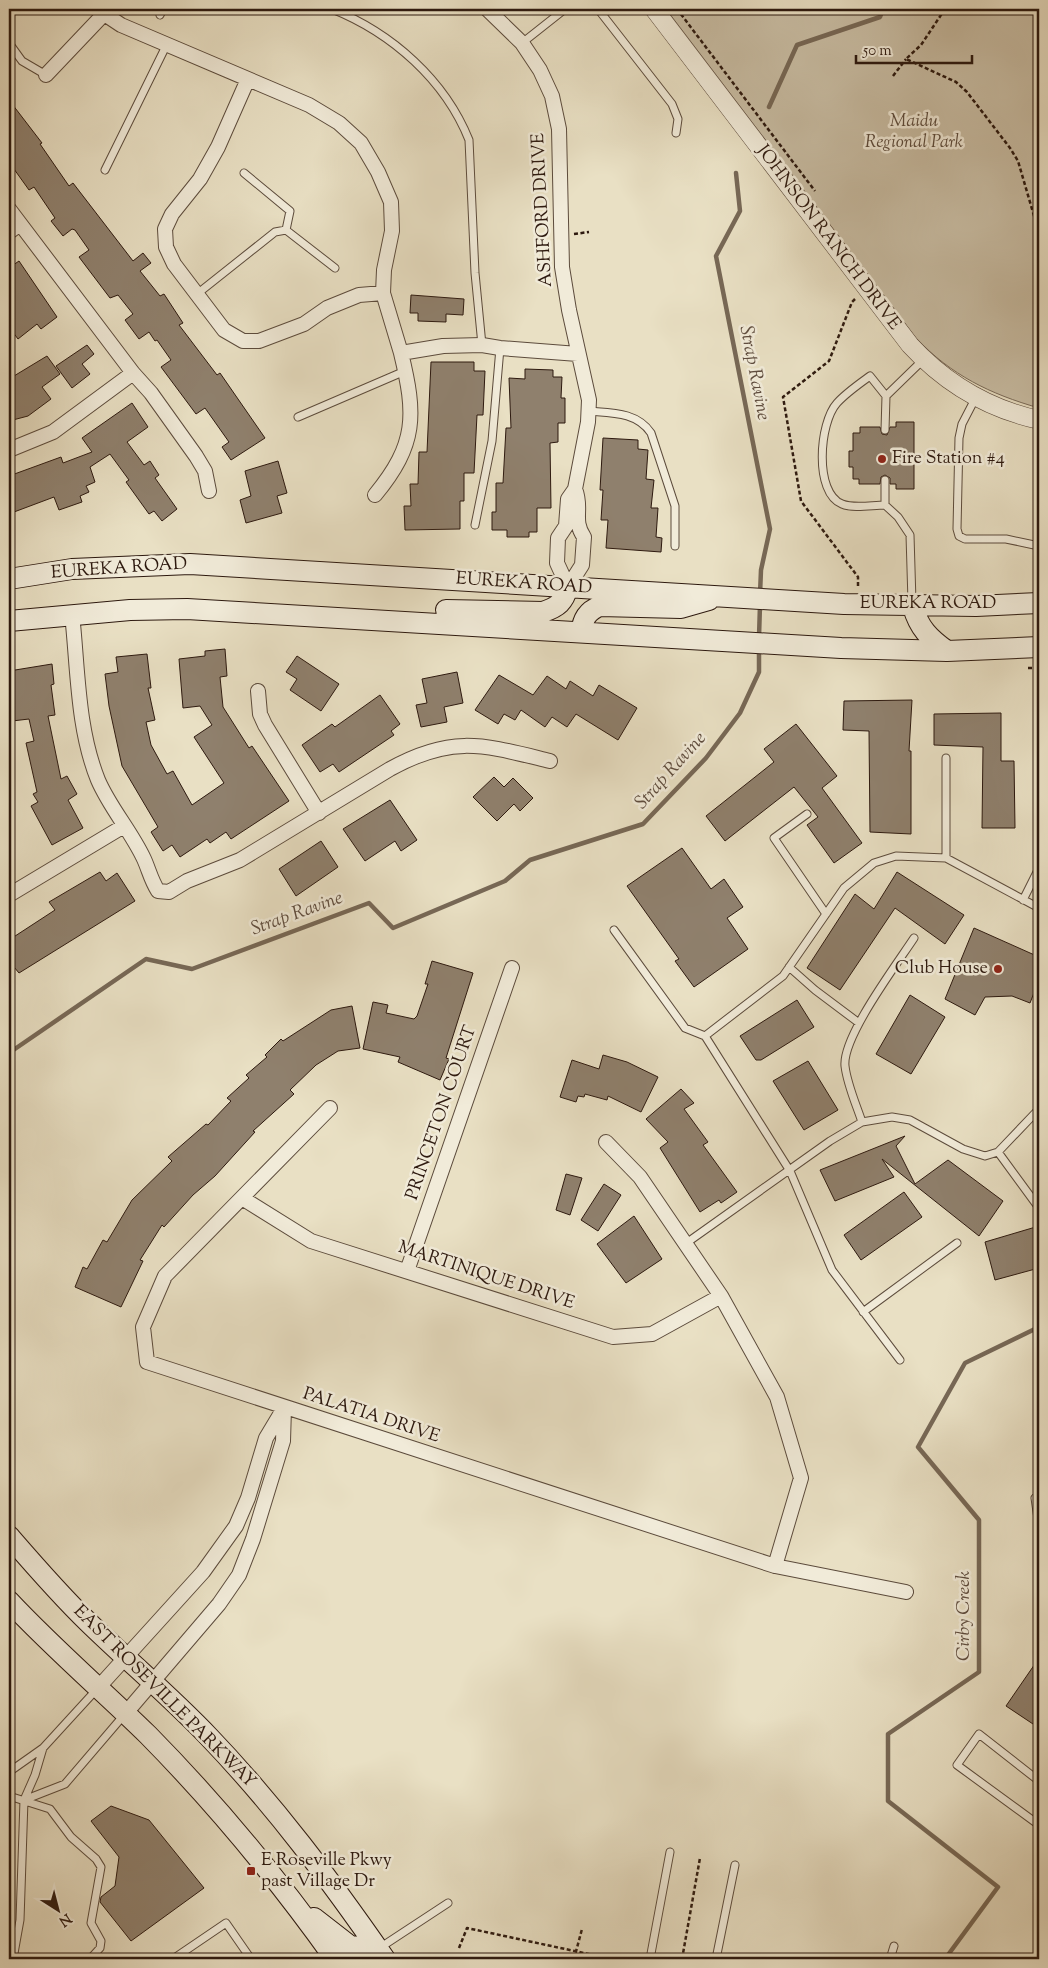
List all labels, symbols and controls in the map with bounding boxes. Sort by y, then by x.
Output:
scale bar [856,32,972,64]
text: 50 m [862,41,892,62]
park label: Maidu Regional Park [865,109,963,156]
street label: ASHFORD DRIVE [526,132,560,288]
street label: JOHNSON RANCH DRIVE [749,139,907,336]
water label: Strap Ravine [732,323,776,423]
place label: Fire Station #4 [892,446,1005,472]
marker: Fire Station #4 [876,453,888,465]
street label: EUREKA ROAD [50,551,188,587]
street label: EUREKA ROAD [455,566,593,602]
street label: EUREKA ROAD [860,591,996,617]
water label: Strap Ravine [629,726,713,816]
water label: Strap Ravine [247,885,347,943]
place label: Club House [895,956,988,982]
marker: Club House [992,963,1004,975]
street label: PRINCETON COURT [400,1022,484,1204]
street label: MARTINIQUE DRIVE [394,1235,578,1317]
street label: PALATIA DRIVE [299,1382,443,1450]
water label: Cirby Creek [951,1571,978,1661]
street label: EAST ROSEVILLE PARKWAY [67,1600,262,1795]
place label: E Roseville Pkwy past Village Dr [261,1848,392,1895]
marker: E Roseville Pkwy past Village Dr [245,1865,257,1877]
north arrow [32,1886,82,1936]
text: N [54,1908,75,1930]

